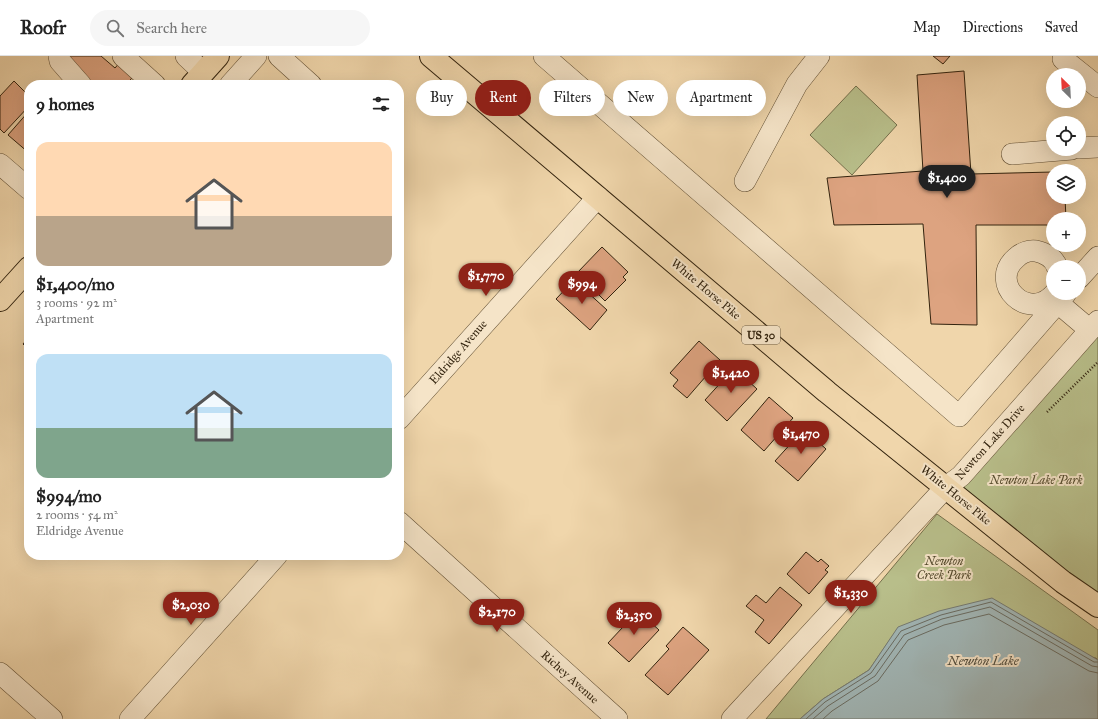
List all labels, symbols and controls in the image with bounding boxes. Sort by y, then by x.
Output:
search box [90,10,370,46]
text: Roofr [20,16,66,39]
icon: search [104,17,126,39]
text: Search here [136,19,207,37]
text: Map [913,19,940,36]
text: Directions [962,19,1023,36]
text: Saved [1045,19,1078,36]
north arrow [1046,68,1086,108]
map controls [1046,68,1086,300]
chip: Buy [416,80,467,116]
chip: Rent [475,80,531,116]
chip: Filters [539,80,605,116]
chip: New [613,80,668,116]
chip: Apartment [676,80,766,116]
icon: filters [370,93,392,115]
text: 9 homes [36,94,94,115]
button: locate [1046,116,1086,156]
button: layers [1046,164,1086,204]
pin: $1,400 [914,165,980,199]
icon: home [178,168,250,240]
text: $1,400 [928,170,966,186]
button: + [1046,212,1086,252]
street label: White Horse Pike [668,256,744,322]
button: − [1046,260,1086,300]
pin: $1,770 [453,263,519,297]
text: $1,770 [468,268,505,284]
pin: $994 [558,271,606,305]
text: $1,400/mo [36,274,114,295]
text: $994 [567,276,597,292]
text: 3 rooms · 92 m² [36,295,117,311]
text: Apartment [36,311,94,327]
street label: Eldridge Avenue [426,317,491,388]
road number: US 30 [742,326,780,344]
pin: $1,420 [698,360,764,394]
text: $1,420 [712,365,750,381]
icon: home [178,380,250,452]
street label: Newton Lake Drive [952,401,1028,483]
pin: $1,470 [768,421,834,455]
text: $1,470 [782,426,820,442]
street label: White Horse Pike [918,462,994,528]
park label: Newton Lake Park [988,473,1083,487]
text: $994/mo [36,486,101,507]
text: 2 rooms · 54 m² [36,507,118,523]
text: Eldridge Avenue [36,523,124,539]
park label: Newton Creek Park [917,554,972,582]
pin: $1,330 [818,580,884,614]
text: $1,330 [834,585,868,601]
pin: $2,030 [158,592,224,626]
text: $2,030 [172,597,210,613]
pin: $2,170 [464,599,530,633]
pin: $2,350 [601,602,667,636]
text: $2,170 [478,604,516,620]
text: $2,350 [616,607,652,623]
street label: Richey Avenue [538,648,602,706]
water label: Newton Lake [946,653,1020,669]

